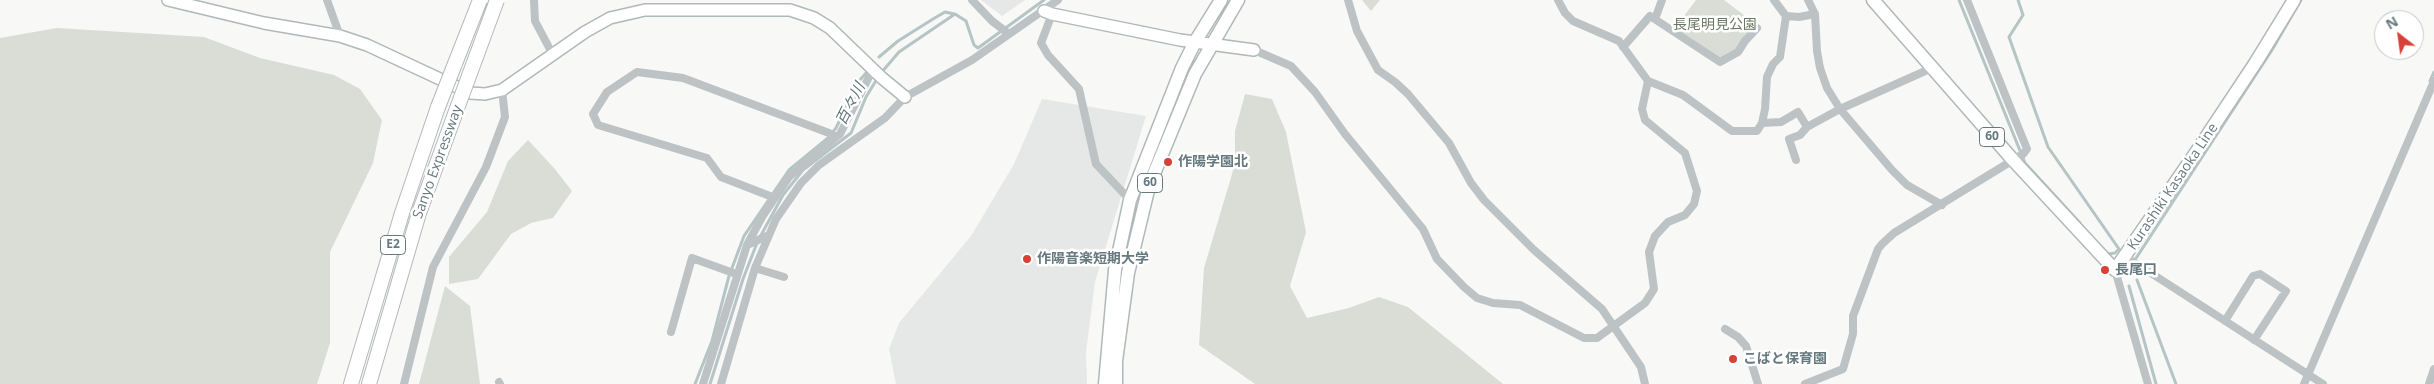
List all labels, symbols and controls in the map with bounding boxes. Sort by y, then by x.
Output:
north arrow [2374,10,2424,60]
text: N [2382,11,2401,34]
park label: 長尾明見公園 [1673,17,1757,33]
water label: 百々川 [833,80,869,128]
street label: Sanyo Expressway [410,103,466,221]
street label: Kurashiki Kasaoka Line [2124,120,2222,254]
road number: 60 [1980,128,2004,146]
place label: 作陽学園北 [1178,154,1248,170]
marker: 作陽学園北 [1162,156,1174,168]
road number: 60 [1138,174,1162,192]
road number: E2 [380,236,406,254]
place label: 作陽音楽短期大学 [1037,251,1149,267]
marker: 作陽音楽短期大学 [1021,253,1033,265]
place label: 長尾口 [2115,262,2157,278]
marker: 長尾口 [2099,264,2111,276]
place label: こばと保育園 [1743,351,1827,367]
marker: こばと保育園 [1727,353,1739,365]

